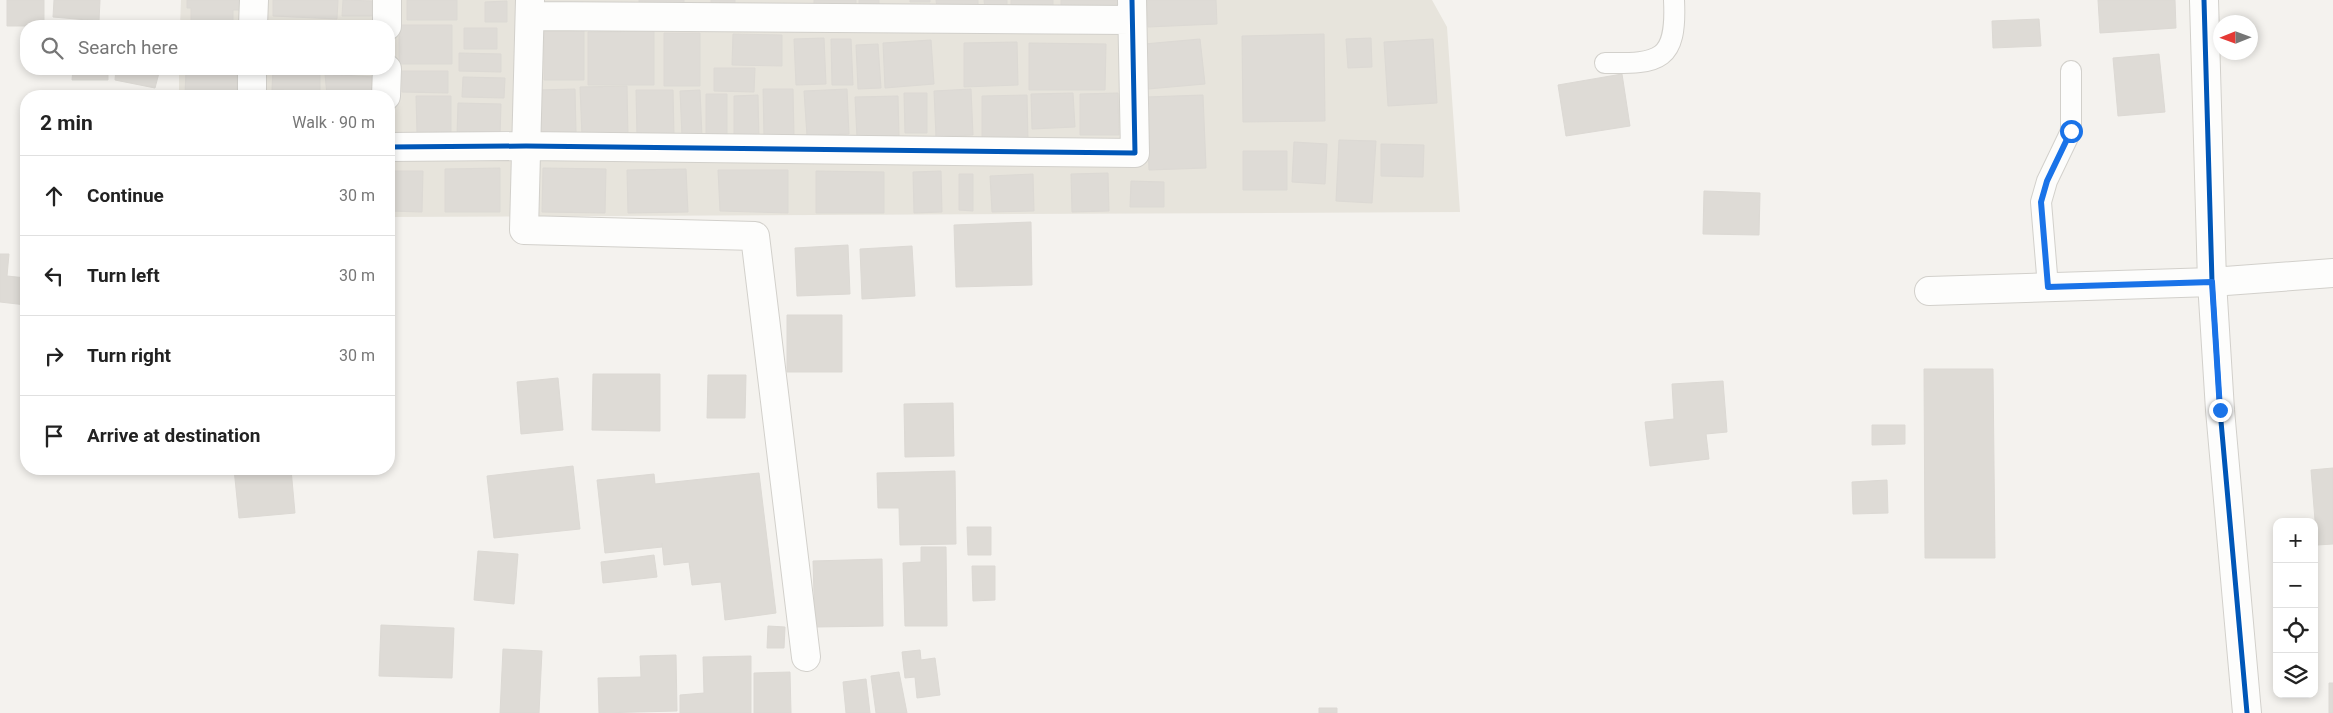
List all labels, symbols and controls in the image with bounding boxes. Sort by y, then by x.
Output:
north arrow [2213,15,2258,60]
search box [20,20,395,75]
icon: search [38,34,66,62]
text: Search here [78,36,178,59]
text: 2 min [40,111,93,135]
text: Walk · 90 m [292,113,375,132]
route start [2060,120,2083,143]
icon: ahead [40,182,68,210]
text: Continue [87,184,164,207]
text: 30 m [339,186,375,205]
icon: left [40,262,68,290]
text: Turn left [87,264,160,287]
text: 30 m [339,266,375,285]
icon: right [40,342,68,370]
text: Turn right [87,344,171,367]
text: 30 m [339,346,375,365]
route end [2209,399,2232,422]
icon: arrive [40,422,68,450]
text: Arrive at destination [87,424,260,447]
map controls [2273,518,2318,698]
button: + [2273,518,2318,563]
button: − [2273,563,2318,608]
button: locate [2273,608,2318,653]
button: layers [2273,653,2318,698]

